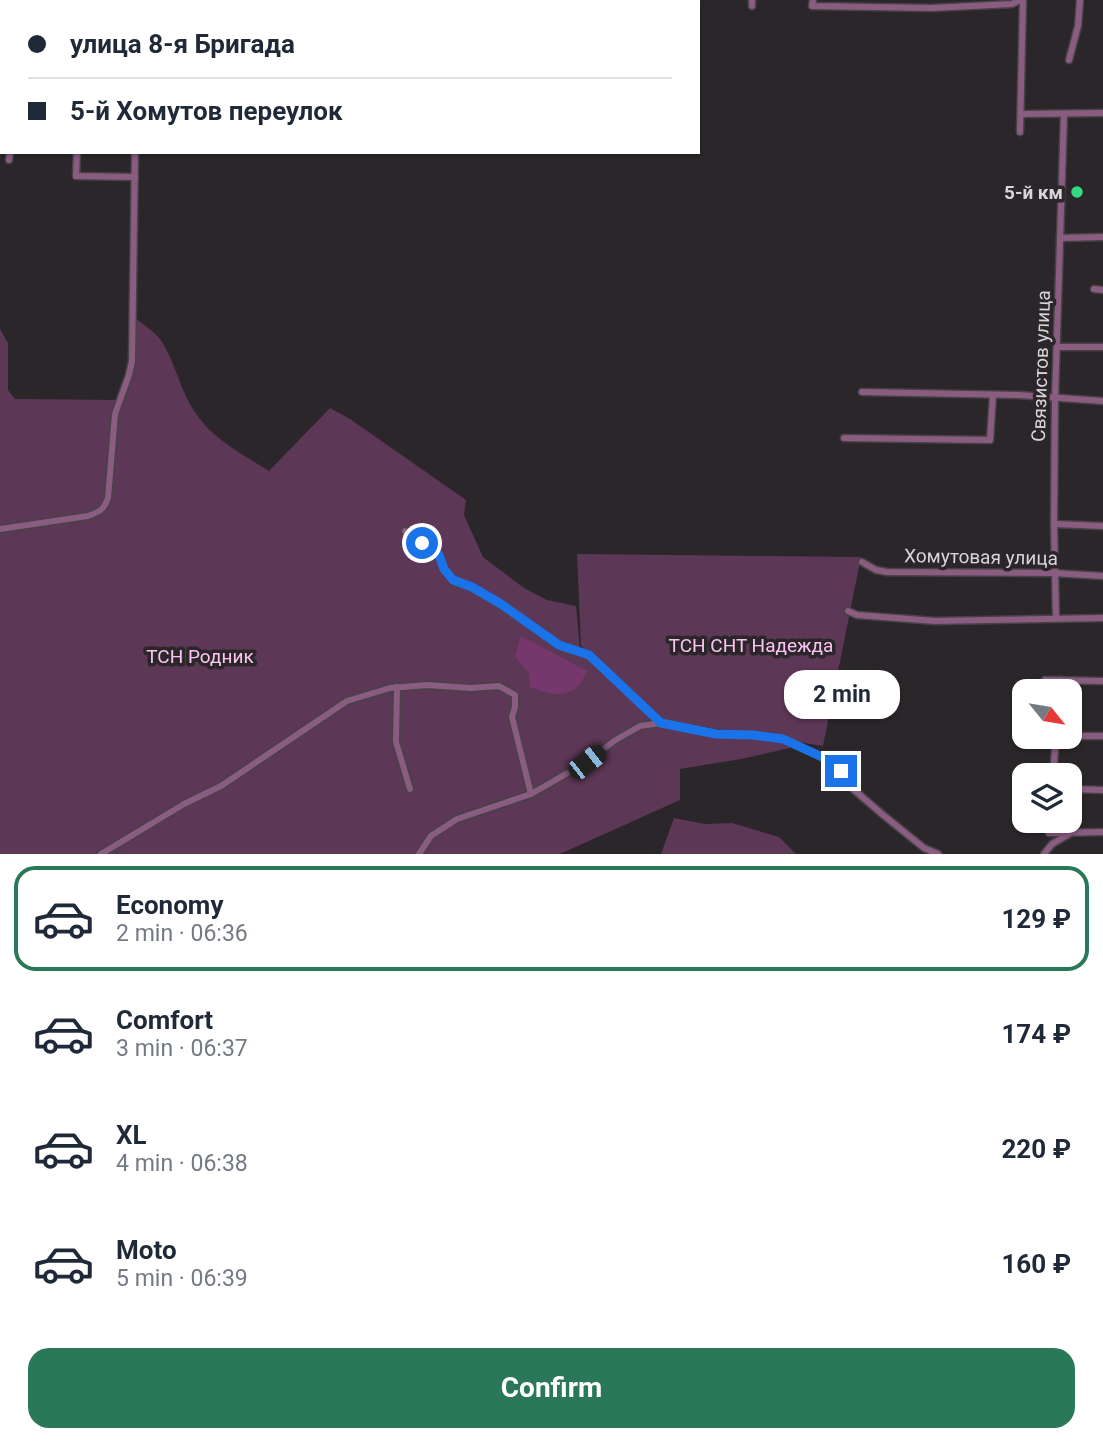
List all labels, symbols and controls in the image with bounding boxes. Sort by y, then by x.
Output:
text: улица 8-я Бригада [70,29,295,59]
text: 5-й Хомутов переулок [70,96,343,126]
place label: 5-й км [1004,181,1063,204]
marker: 5-й км [1069,184,1085,200]
street label: Связистов улица [1027,290,1055,442]
route start [406,527,438,559]
street label: Хомутовая улица [904,544,1058,570]
park label: ТСН СНТ Надежда [669,634,833,657]
park label: ТСН Родник [146,645,254,668]
callout: 2 min [783,670,899,718]
north arrow [1012,679,1082,749]
map controls [1012,679,1082,833]
text: 2 min [813,681,871,708]
car [564,741,611,783]
route end [825,755,857,787]
button: layers [1012,763,1082,833]
icon: car [32,887,95,950]
text: Economy [116,890,223,920]
text: 129 ₽ [1001,904,1071,934]
text: 2 min · 06:36 [116,920,248,947]
icon: car [32,1002,95,1065]
text: Comfort [116,1005,213,1035]
text: 174 ₽ [1001,1019,1071,1049]
text: 3 min · 06:37 [116,1035,248,1062]
icon: car [32,1117,95,1180]
text: XL [116,1120,147,1150]
text: 220 ₽ [1001,1134,1071,1164]
text: 4 min · 06:38 [116,1150,248,1177]
icon: car [32,1232,95,1295]
text: Moto [116,1235,177,1265]
text: 160 ₽ [1001,1249,1071,1279]
text: 5 min · 06:39 [116,1265,248,1292]
button: Confirm [28,1348,1075,1428]

